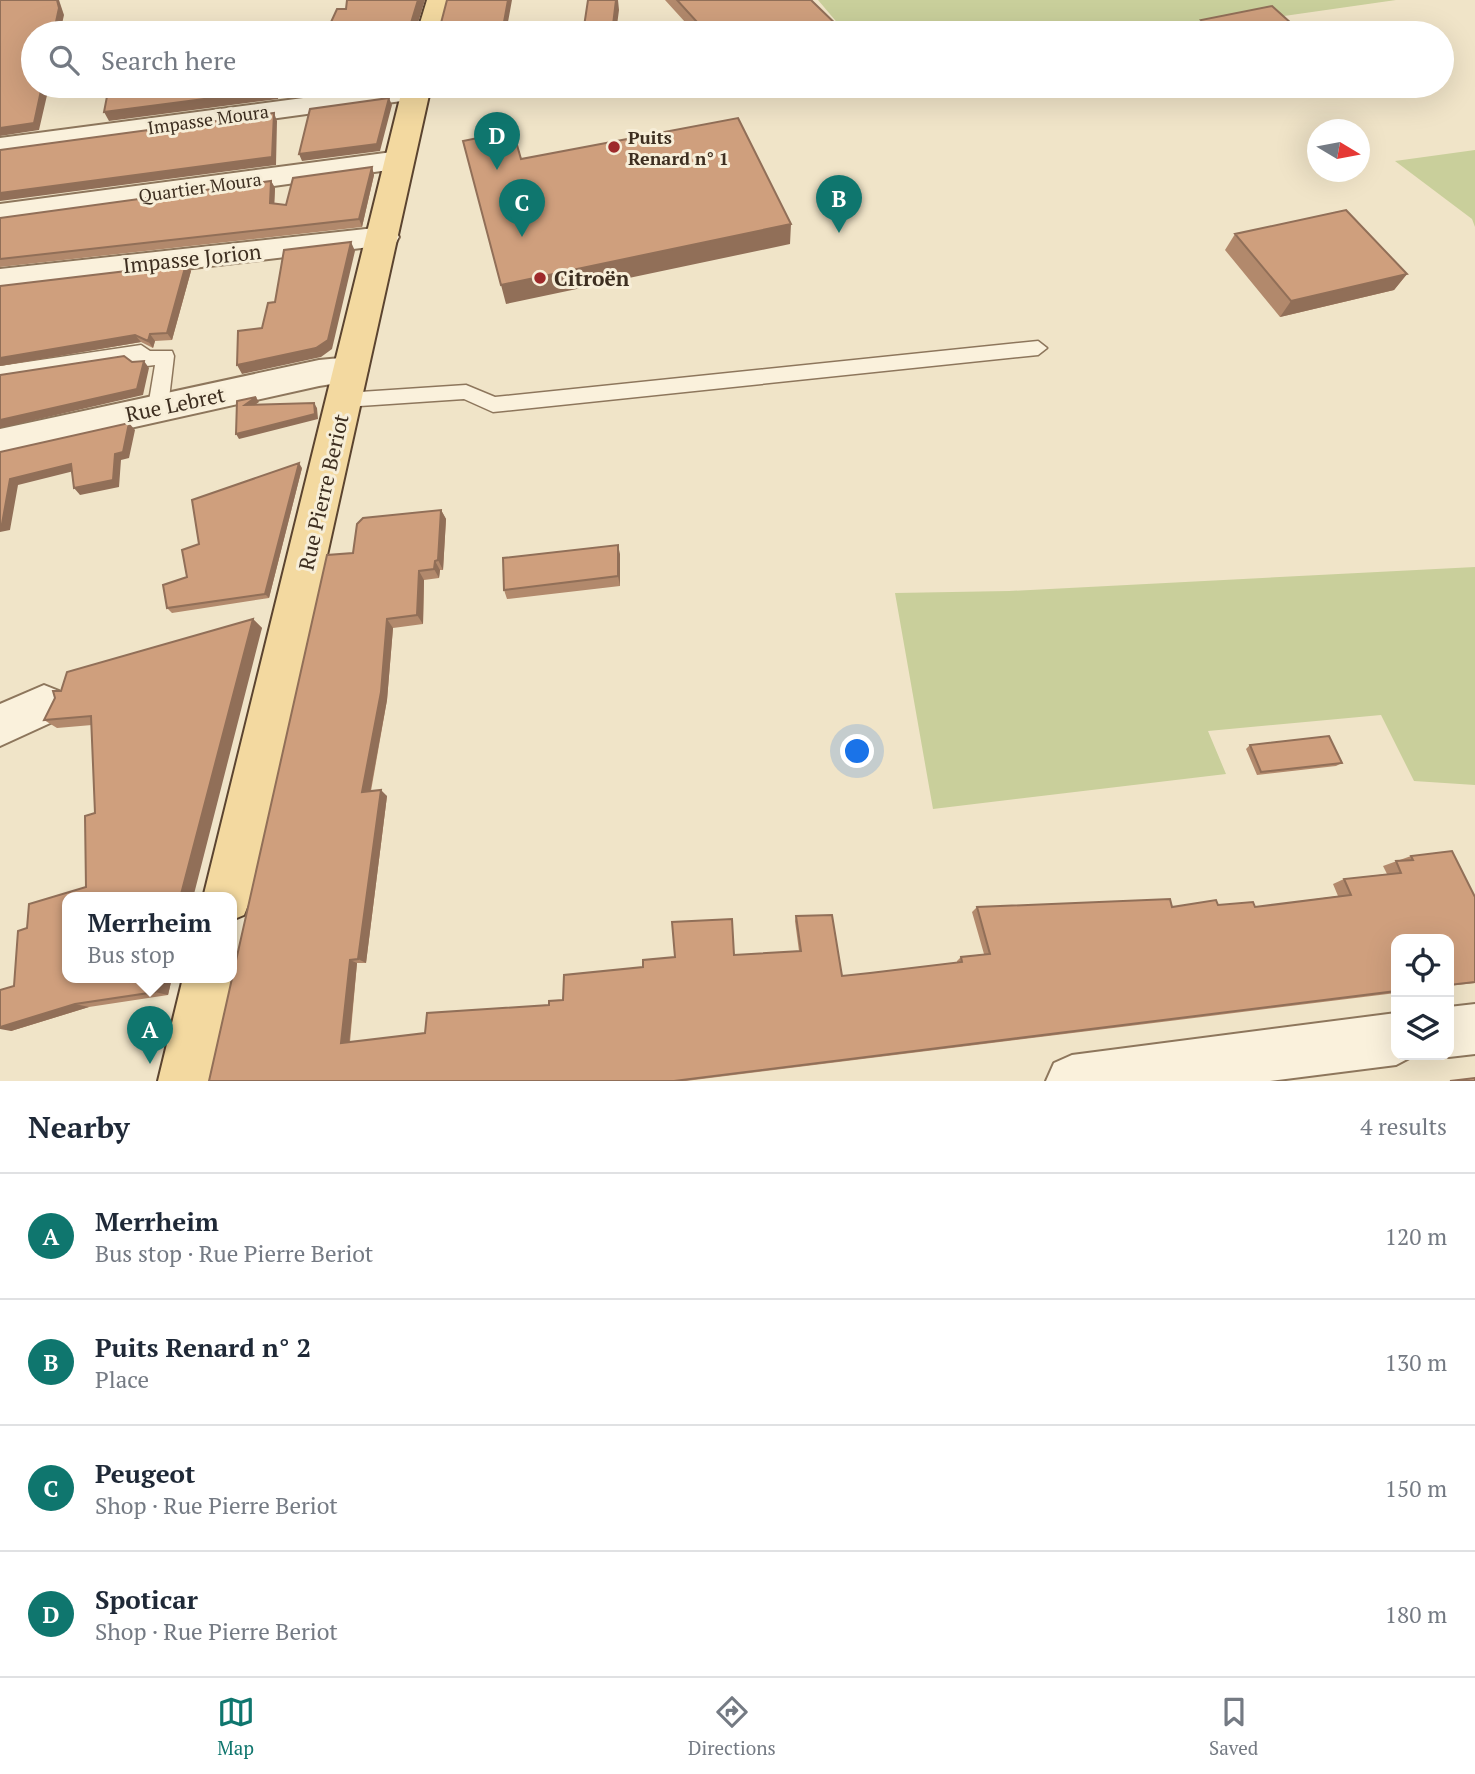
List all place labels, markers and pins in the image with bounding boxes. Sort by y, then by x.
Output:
pin: D [474,112,520,170]
place label: Puits Renard n° 1 [628,125,729,170]
marker: Puits Renard n° 1 [606,139,622,155]
pin: B [816,175,862,233]
pin: C [499,179,545,237]
place label: Citroën [554,264,630,292]
marker: Citroën [532,270,548,286]
pin: A [127,1006,173,1064]

